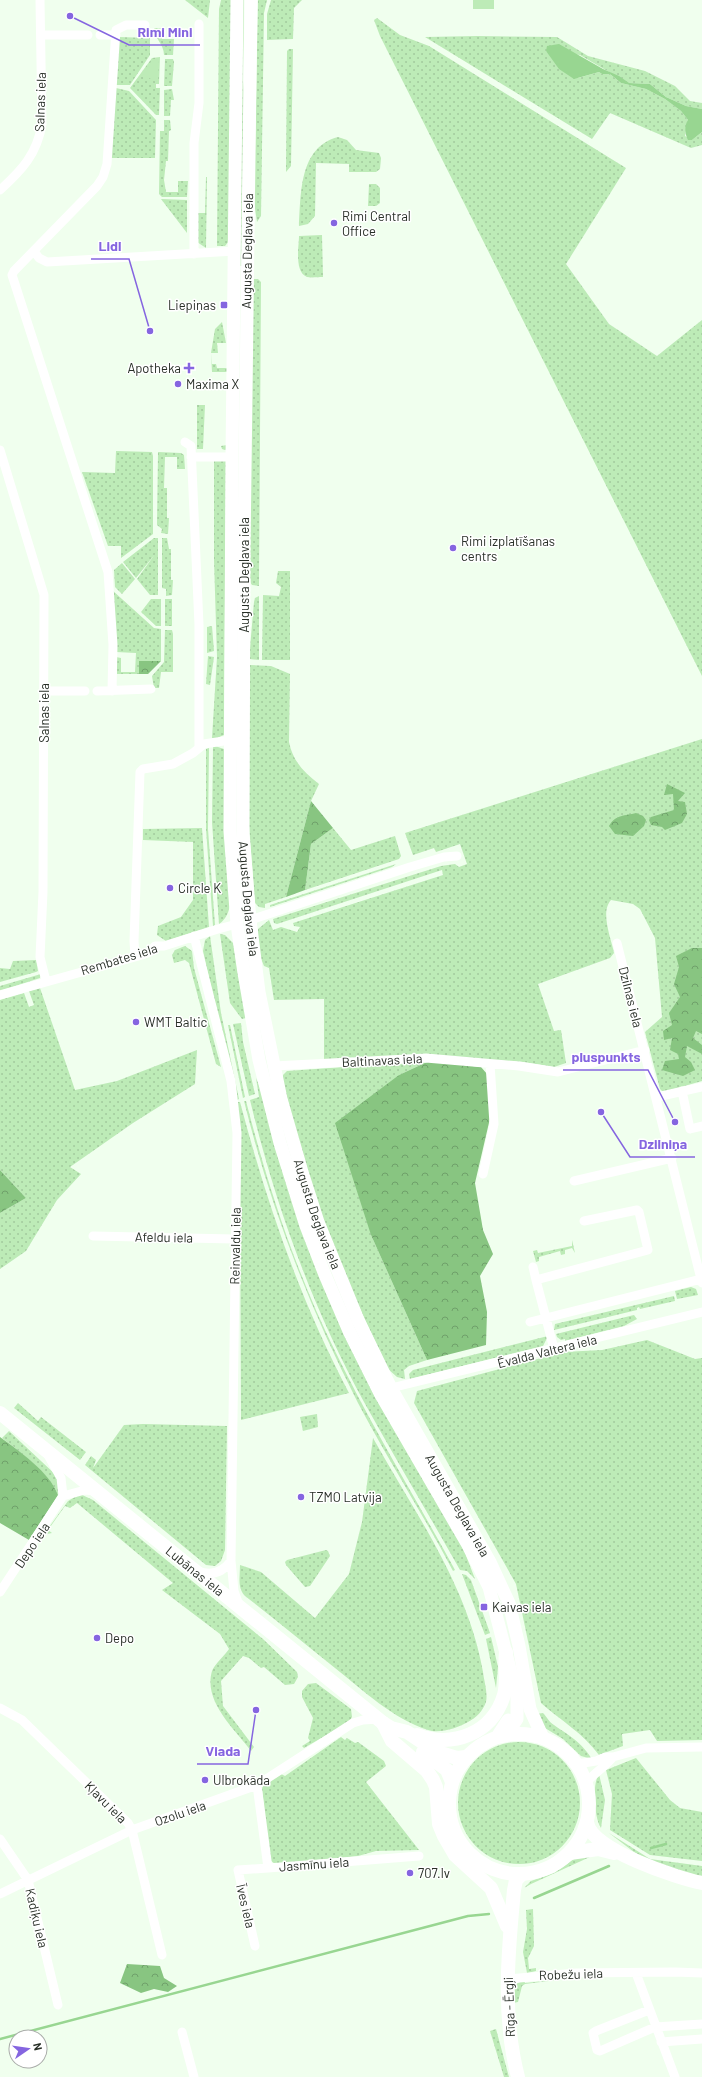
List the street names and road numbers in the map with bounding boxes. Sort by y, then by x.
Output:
street label: Salnas iela [31,72,49,132]
street label: Augusta Deglava iela [238,193,256,309]
street label: Augusta Deglava iela [236,517,252,633]
street label: Salnas iela [36,683,52,743]
street label: Augusta Deglava iela [236,840,262,957]
street label: Rembates iela [79,940,159,978]
street label: Dzilnas iela [616,965,646,1029]
street label: Baltinavas iela [341,1050,423,1070]
street label: Augusta Deglava iela [291,1157,344,1272]
street label: Reinvaldu iela [226,1207,244,1285]
street label: Afeldu iela [135,1228,193,1246]
street label: Ēvalda Valtera iela [496,1331,598,1371]
street label: Augusta Deglava iela [422,1451,493,1560]
street label: Depo iela [11,1519,53,1571]
street label: Lubānas iela [163,1542,228,1599]
street label: Kļavu iela [82,1778,130,1826]
street label: Ozolu iela [152,1797,208,1829]
street label: Jasmīnu iela [278,1854,350,1874]
street label: Īves iela [233,1881,259,1930]
street label: Kadiķu iela [22,1886,52,1950]
street label: Robežu iela [539,1965,603,1983]
street label: Rīga - Ērgļi [500,1977,518,2037]

